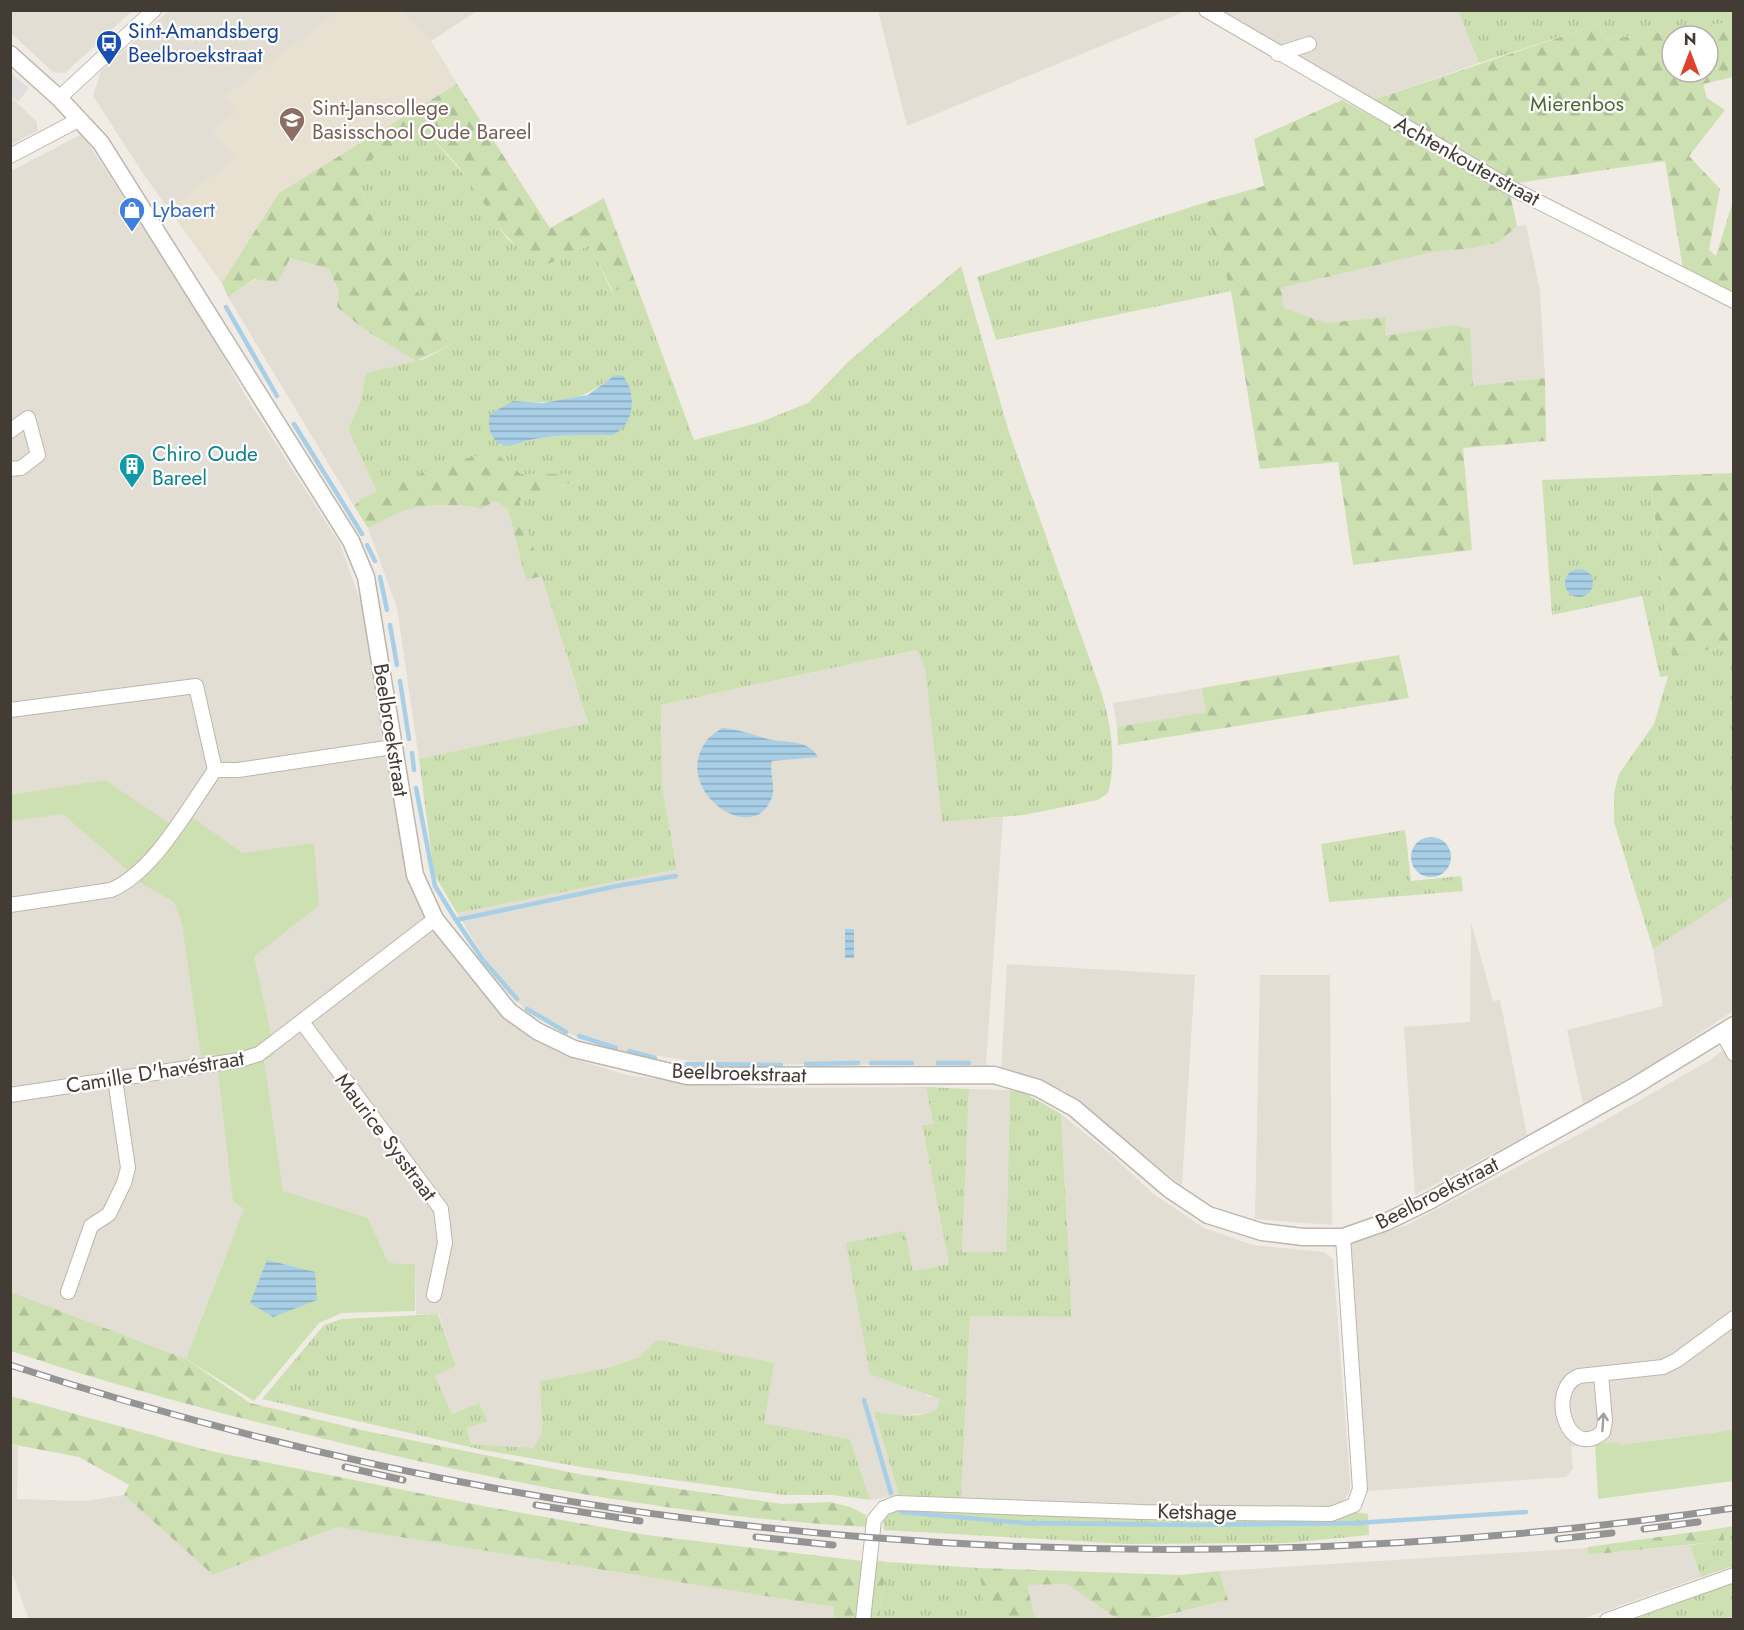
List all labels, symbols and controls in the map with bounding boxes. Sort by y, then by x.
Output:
place label: Sint-Amandsberg Beelbroekstraat [128,16,279,70]
north arrow [1660,24,1720,84]
bus stop icon: Sint-Amandsberg Beelbroekstraat [94,28,124,66]
text: N [1684,28,1696,51]
park label: Mierenbos [1530,89,1624,119]
place label: Sint-Janscollege Basisschool Oude Bareel [312,93,532,147]
school or university icon: Sint-Janscollege Basisschool Oude Bareel [277,105,307,143]
street label: Achtenkouterstraat [1389,109,1545,213]
shop icon: Lybaert [117,195,147,233]
place label: Lybaert [152,195,215,225]
place label: Chiro Oude Bareel [152,439,258,493]
building icon: Chiro Oude Bareel [117,451,147,489]
street label: Beelbroekstraat [366,661,416,799]
street label: Camille D'havéstraat [64,1043,246,1101]
street label: Beelbroekstraat [671,1056,807,1090]
street label: Maurice Sysstraat [328,1067,444,1207]
street label: Beelbroekstraat [1370,1149,1504,1237]
one-way arrow [1598,1413,1609,1432]
street label: Ketshage [1157,1496,1237,1528]

